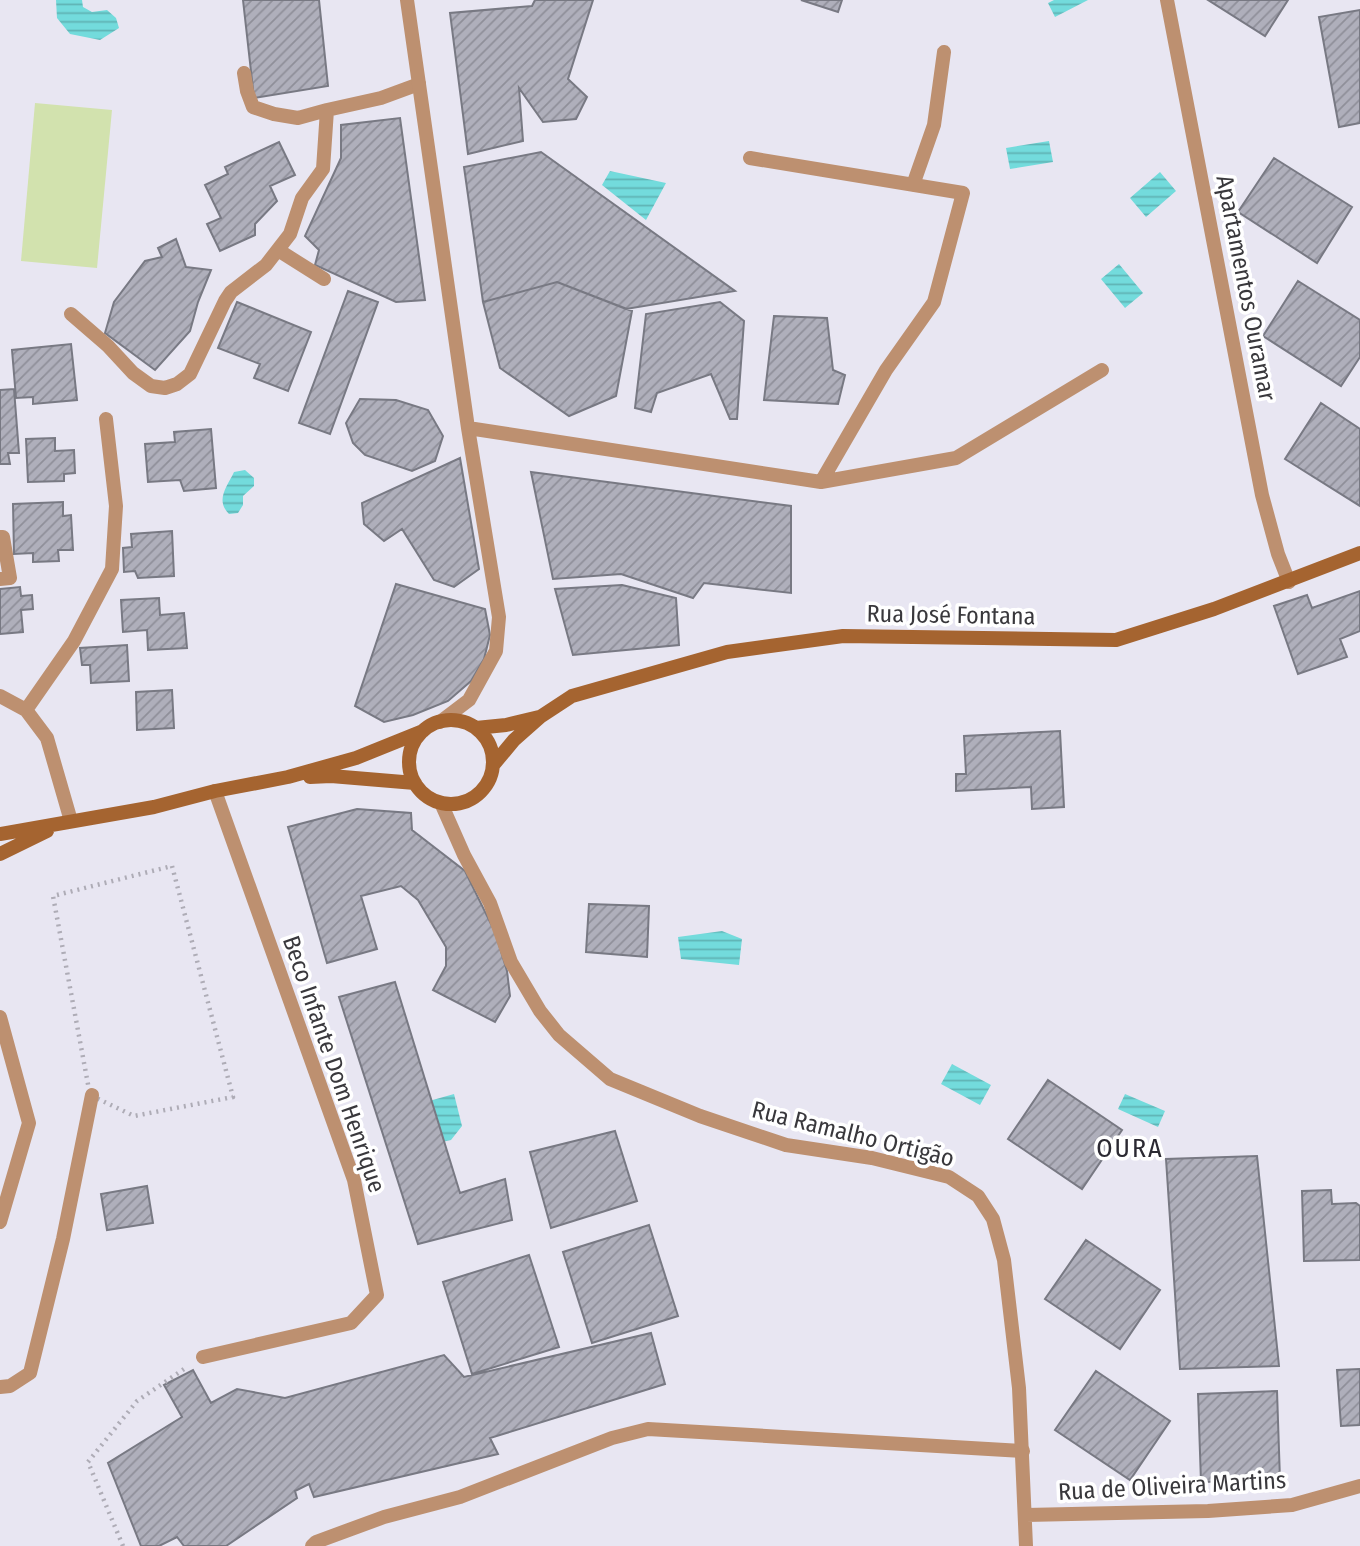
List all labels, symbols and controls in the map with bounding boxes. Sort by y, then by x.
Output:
street label: Apartamentos Ouramar [1210,173,1282,404]
street label: Rua José Fontana [866,600,1036,630]
street label: Beco Infante Dom Henrique [277,932,391,1196]
street label: Rua Ramalho Ortigão [749,1095,957,1173]
district label: OURA [1096,1133,1164,1164]
street label: Rua de Oliveira Martins [1057,1466,1287,1506]

